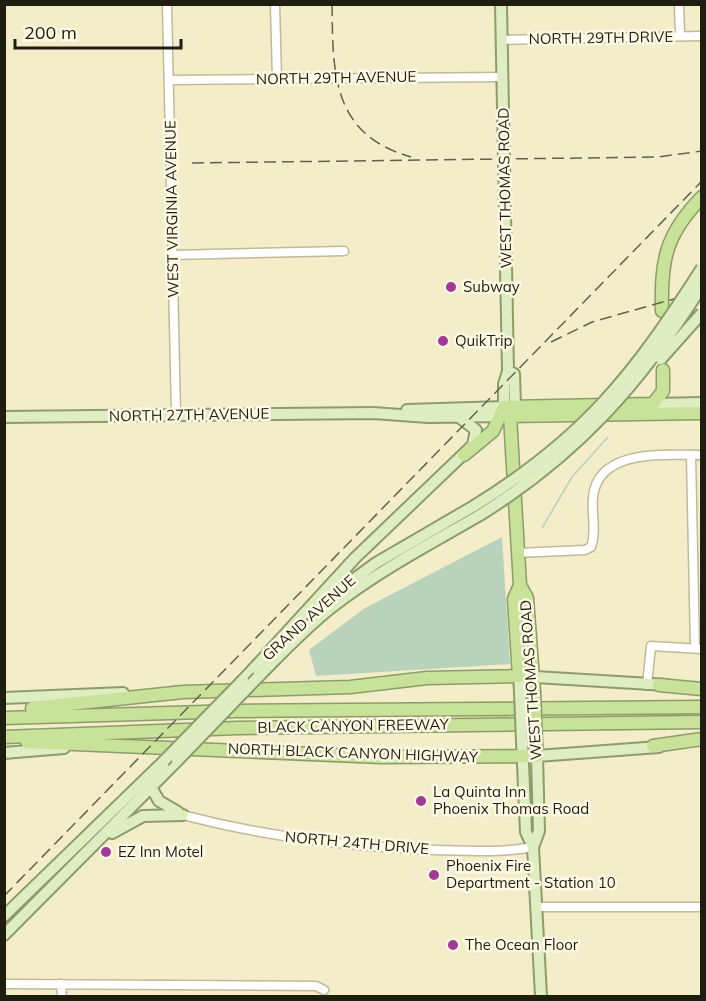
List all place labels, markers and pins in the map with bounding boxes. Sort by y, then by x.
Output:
place label: Subway [463,277,520,296]
marker: Subway [444,280,458,294]
place label: QuikTrip [455,331,512,350]
marker: QuikTrip [436,334,450,348]
place label: La Quinta Inn Phoenix Thomas Road [433,782,589,818]
marker: La Quinta Inn Phoenix Thomas Road [414,794,428,808]
place label: EZ Inn Motel [118,842,203,861]
marker: EZ Inn Motel [99,845,113,859]
place label: Phoenix Fire Department - Station 10 [446,856,616,892]
marker: Phoenix Fire Department - Station 10 [427,868,441,882]
place label: The Ocean Floor [465,935,579,954]
marker: The Ocean Floor [446,938,460,952]

